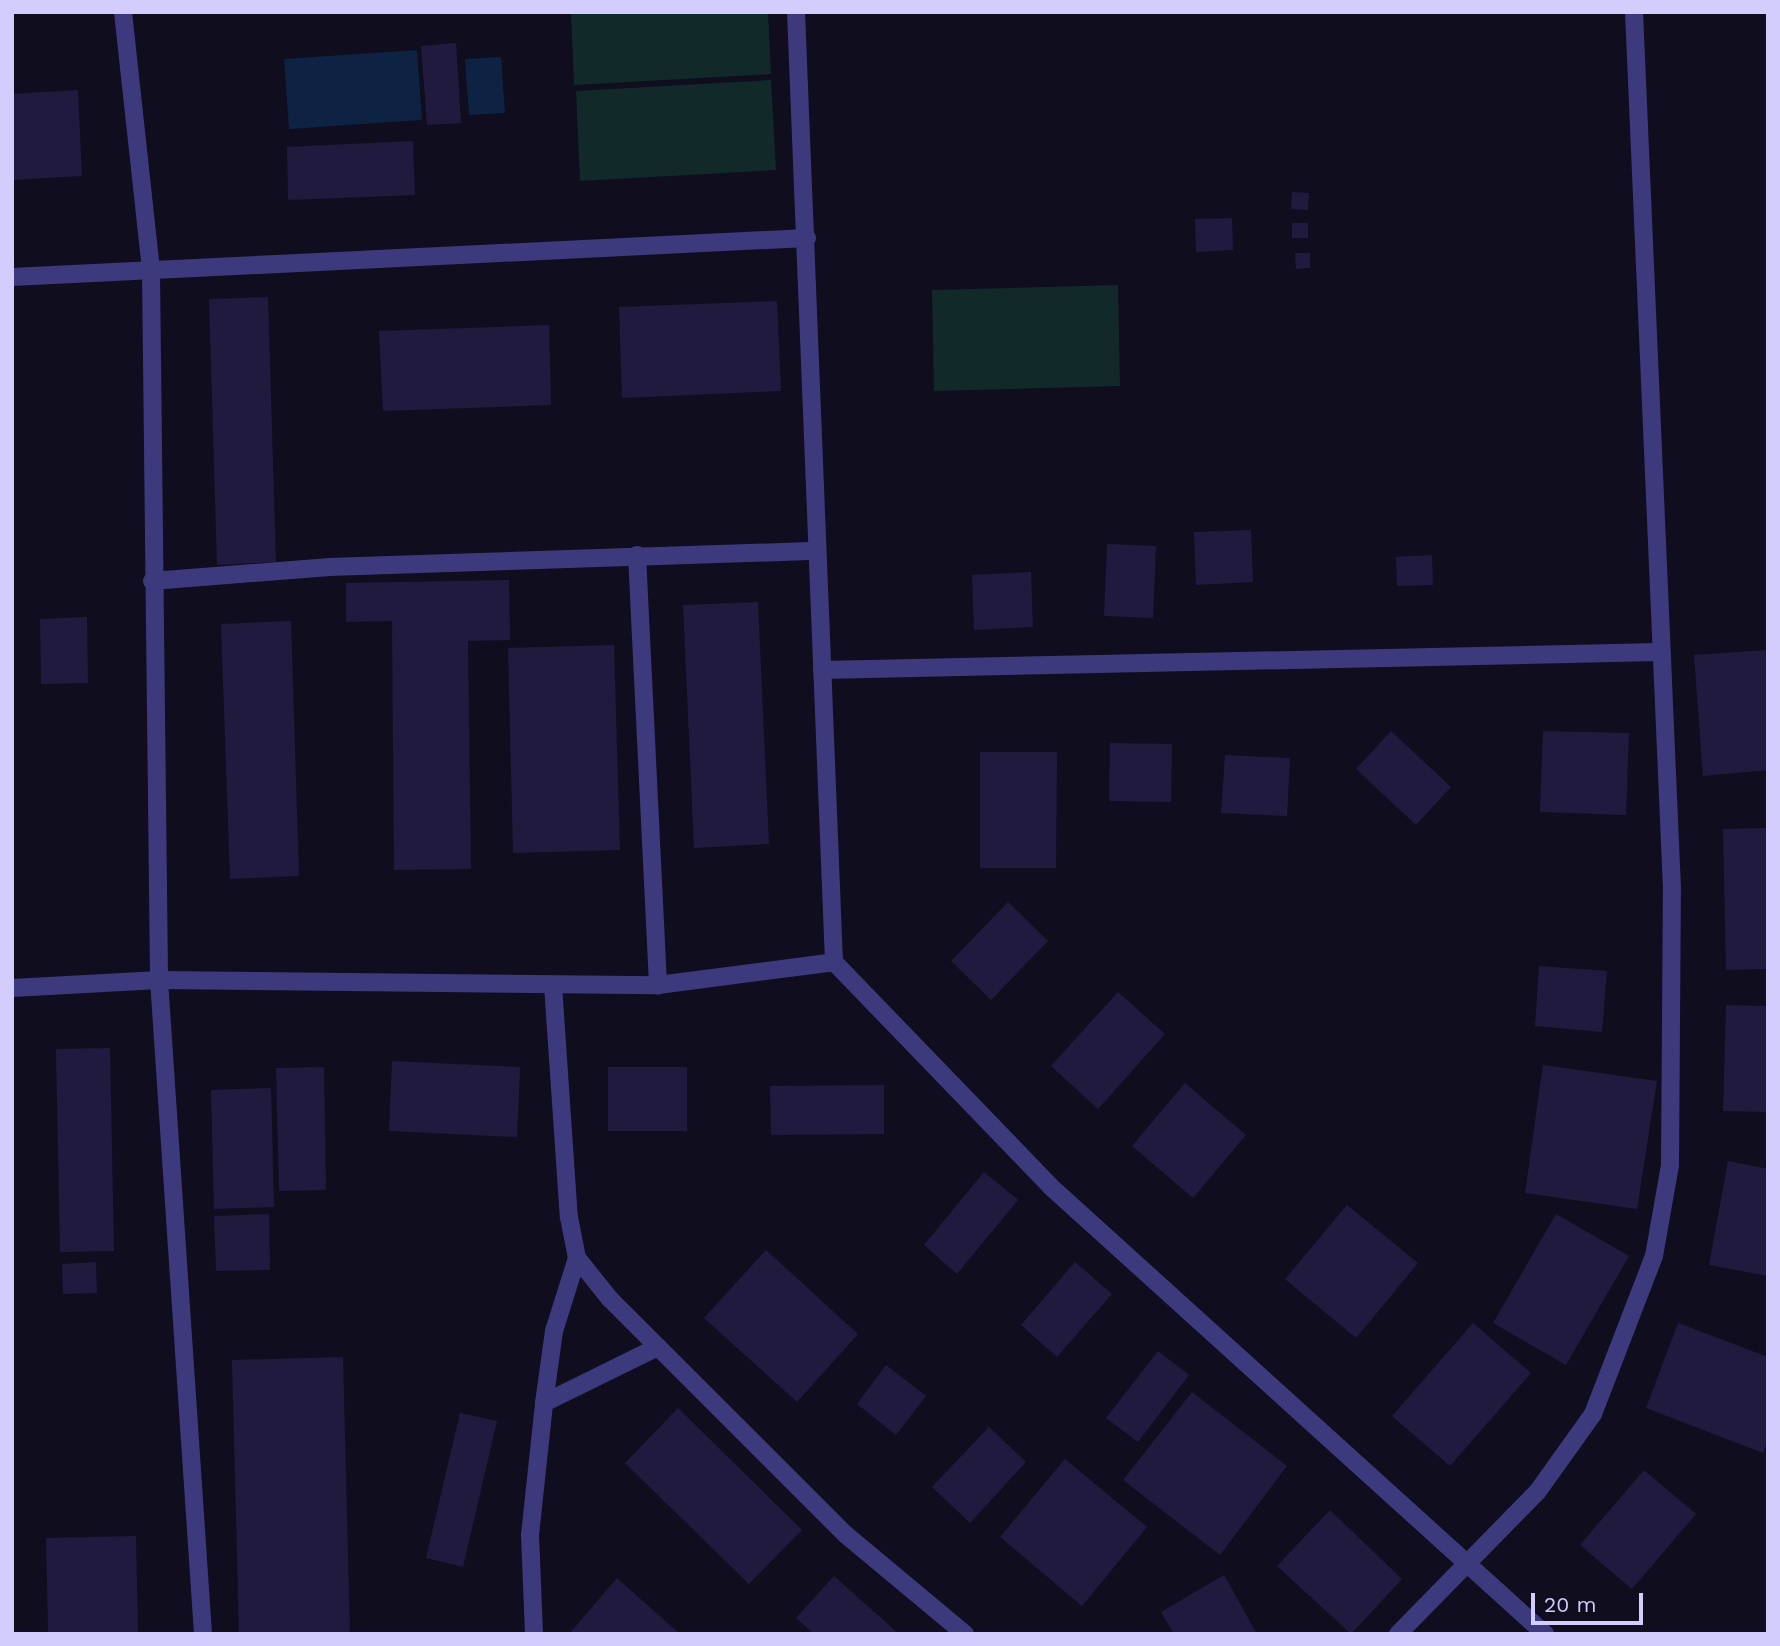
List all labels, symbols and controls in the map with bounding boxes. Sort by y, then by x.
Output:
scale bar [1535,1580,1647,1624]
text: 20 m [1544,1592,1596,1617]

